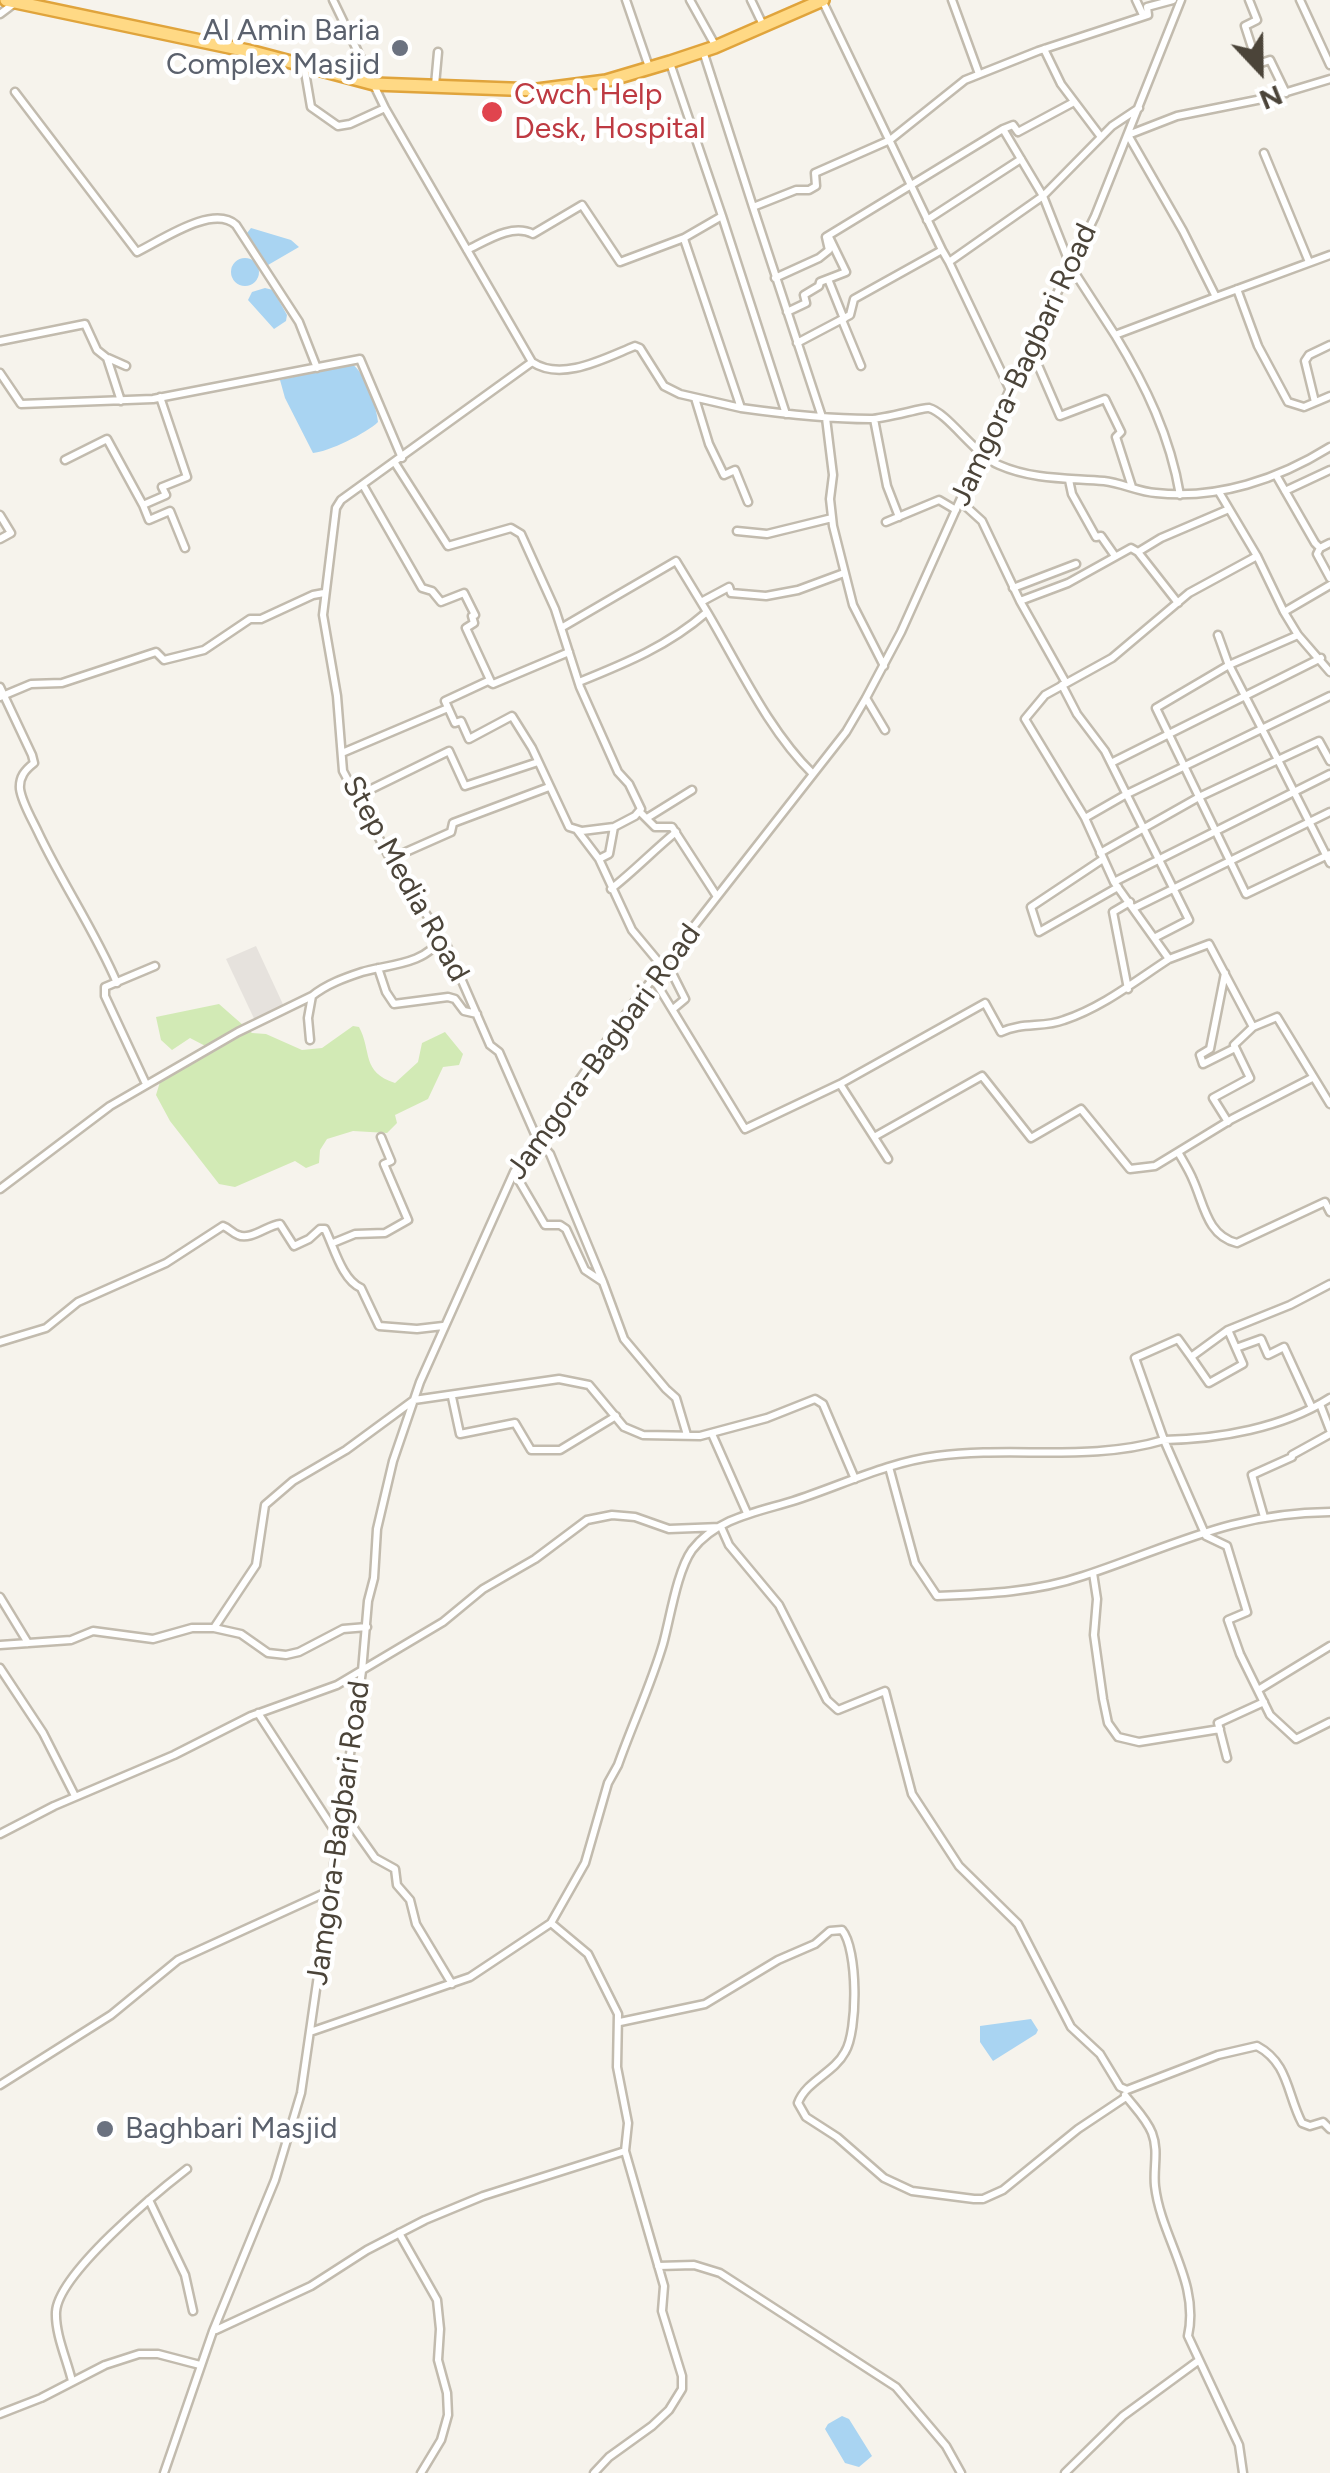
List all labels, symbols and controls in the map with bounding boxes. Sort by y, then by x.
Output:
place label: Al Amin Baria Complex Masjid [166,13,380,84]
north arrow [1210,20,1310,120]
marker: Al Amin Baria Complex Masjid [389,37,411,59]
place label: Cwch Help Desk, Hospital [514,77,706,148]
text: N [1255,78,1288,118]
marker: Cwch Help Desk, Hospital [479,99,505,125]
street label: Jamgora-Bagbari Road [943,218,1105,512]
street label: Step Media Road [334,770,476,988]
street label: Jamgora-Bagbari Road [499,917,709,1187]
street label: Jamgora-Bagbari Road [300,1679,378,1987]
place label: Baghbari Masjid [125,2111,338,2147]
marker: Baghbari Masjid [94,2118,116,2140]

